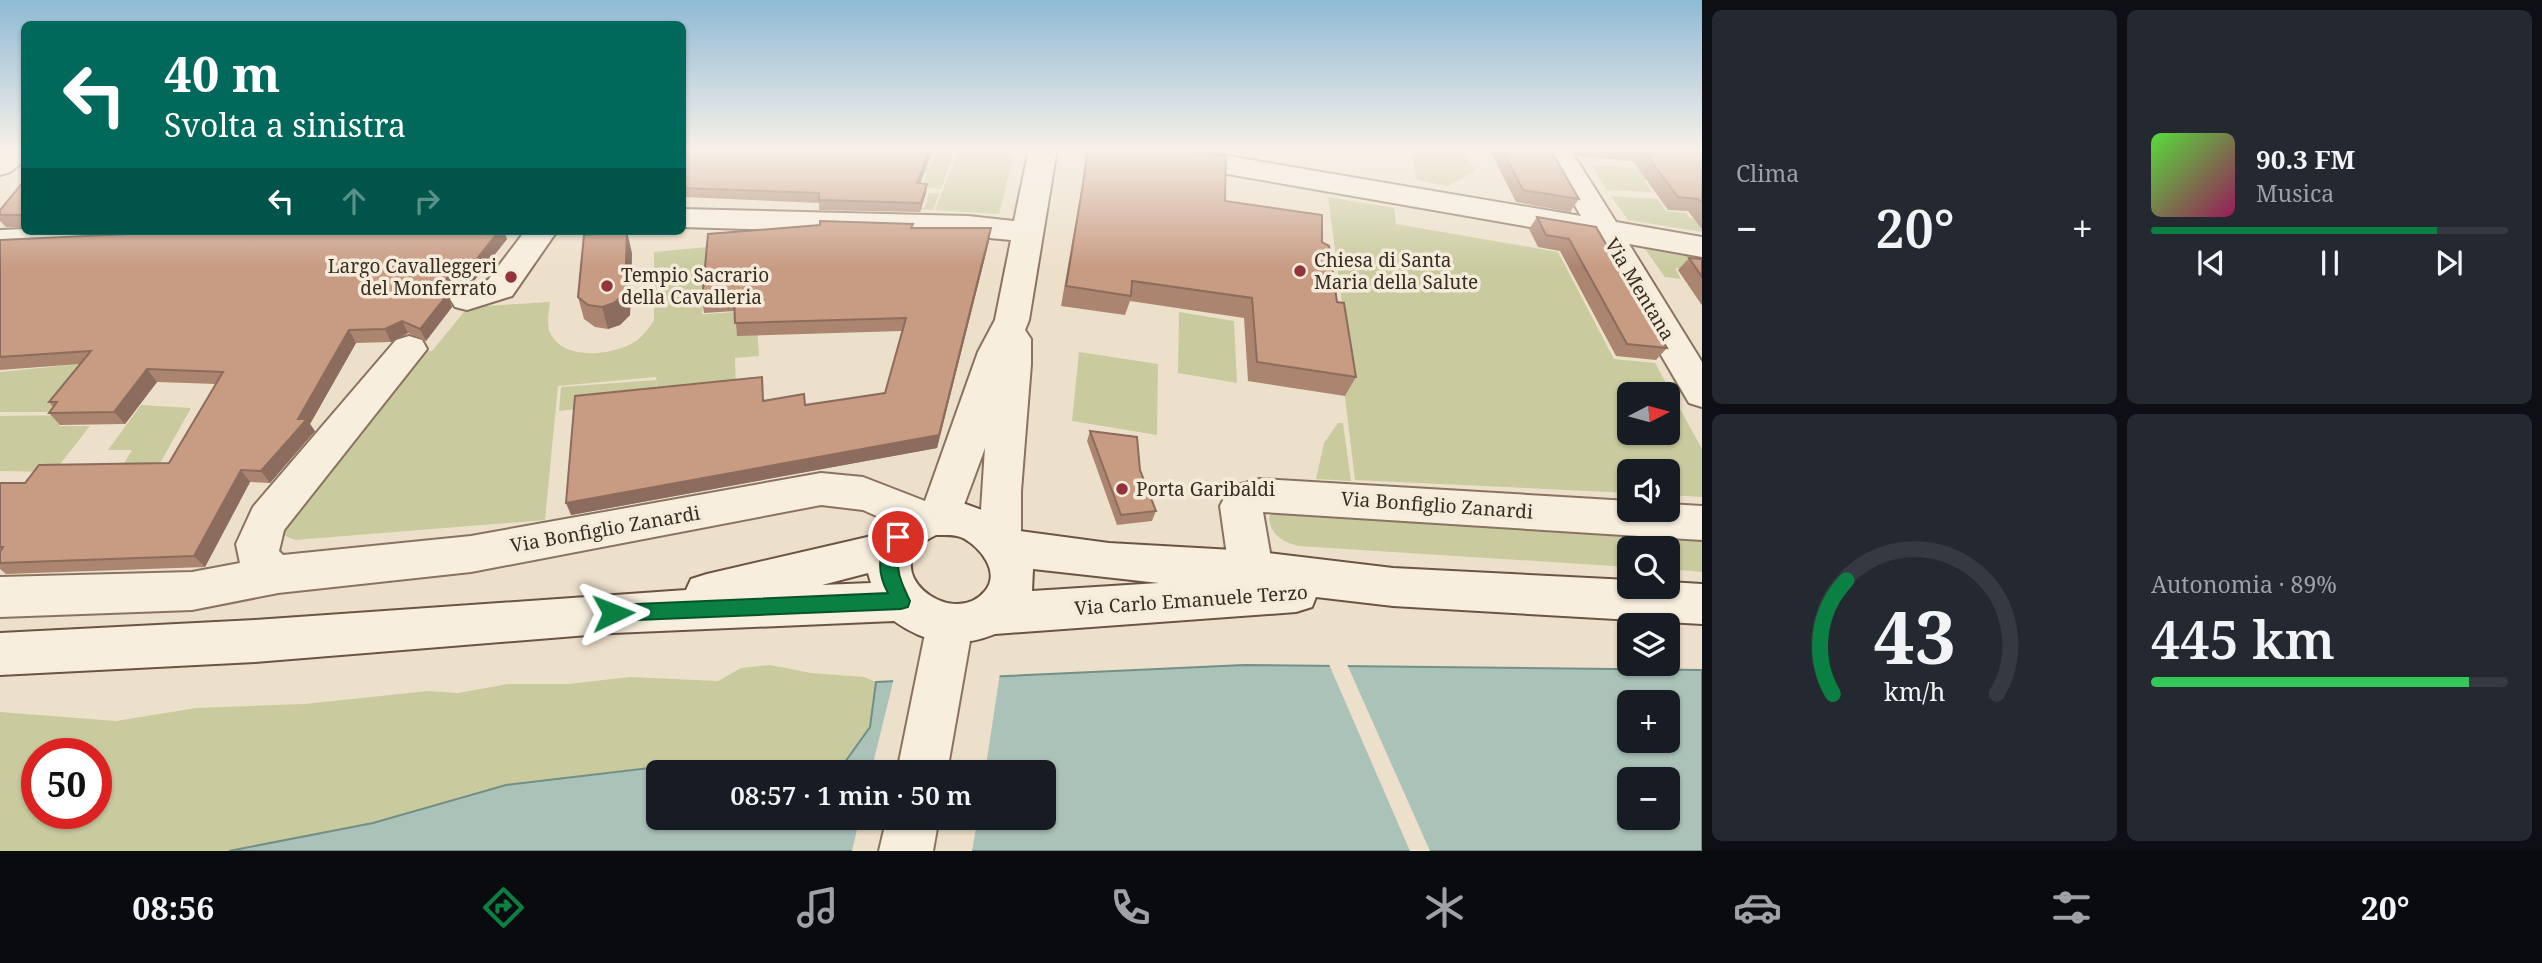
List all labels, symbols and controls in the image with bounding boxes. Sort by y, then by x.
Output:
text: 40 m [164,40,280,106]
icon: left [49,49,140,140]
text: Svolta a sinistra [164,103,406,146]
text: 90.3 FM [2256,141,2355,177]
text: Clima [1736,157,1799,189]
text: Musica [2256,177,2334,209]
icon: left [262,182,300,220]
icon: ahead [335,182,373,220]
icon: right [408,182,446,220]
text: 20° [1875,192,1955,263]
text: − [1736,202,1758,254]
text: + [2072,202,2093,254]
street label: Via Mentana [1599,233,1681,345]
icon: previous [2192,244,2230,282]
icon: pause [2311,244,2349,282]
icon: next [2430,244,2468,282]
place label: Chiesa di Santa Maria della Salute [1314,247,1478,295]
place label: Largo Cavalleggeri del Monferrato [328,253,497,301]
place label: Tempio Sacrario della Cavalleria [621,262,769,310]
marker: Chiesa di Santa Maria della Salute [1292,263,1308,279]
marker: Largo Cavalleggeri del Monferrato [503,269,519,285]
marker: Tempio Sacrario della Cavalleria [599,278,615,294]
north arrow [1617,382,1680,444]
map controls [1617,382,1680,830]
button: sound [1617,459,1680,522]
place label: Porta Garibaldi [1136,476,1275,502]
marker: Porta Garibaldi [1114,481,1130,497]
street label: Via Bonfiglio Zanardi [1340,485,1534,525]
street label: Via Bonfiglio Zanardi [508,499,702,559]
pin [868,507,928,567]
icon: arrive [879,518,917,556]
button: search [1617,536,1680,599]
text: Autonomia · 89% [2151,568,2337,600]
position arrow [576,576,650,650]
street label: Via Carlo Emanuele Terzo [1073,579,1309,621]
text: 43 [1873,586,1956,685]
text: 445 km [2151,603,2335,674]
button: layers [1617,613,1680,676]
text: km/h [1884,673,1945,707]
button: + [1617,690,1680,753]
speed limit sign: 50 [21,738,112,829]
button: − [1617,767,1680,830]
text: 08:57 · 1 min · 50 m [730,777,972,813]
icon: directions [479,883,528,932]
icon: music [793,883,842,932]
icon: phone [1106,883,1155,932]
icon: climate [1420,883,1469,932]
icon: car [1733,883,1782,932]
icon: filters [2047,883,2096,932]
text: 08:56 [132,886,214,929]
text: 20° [2361,886,2410,929]

